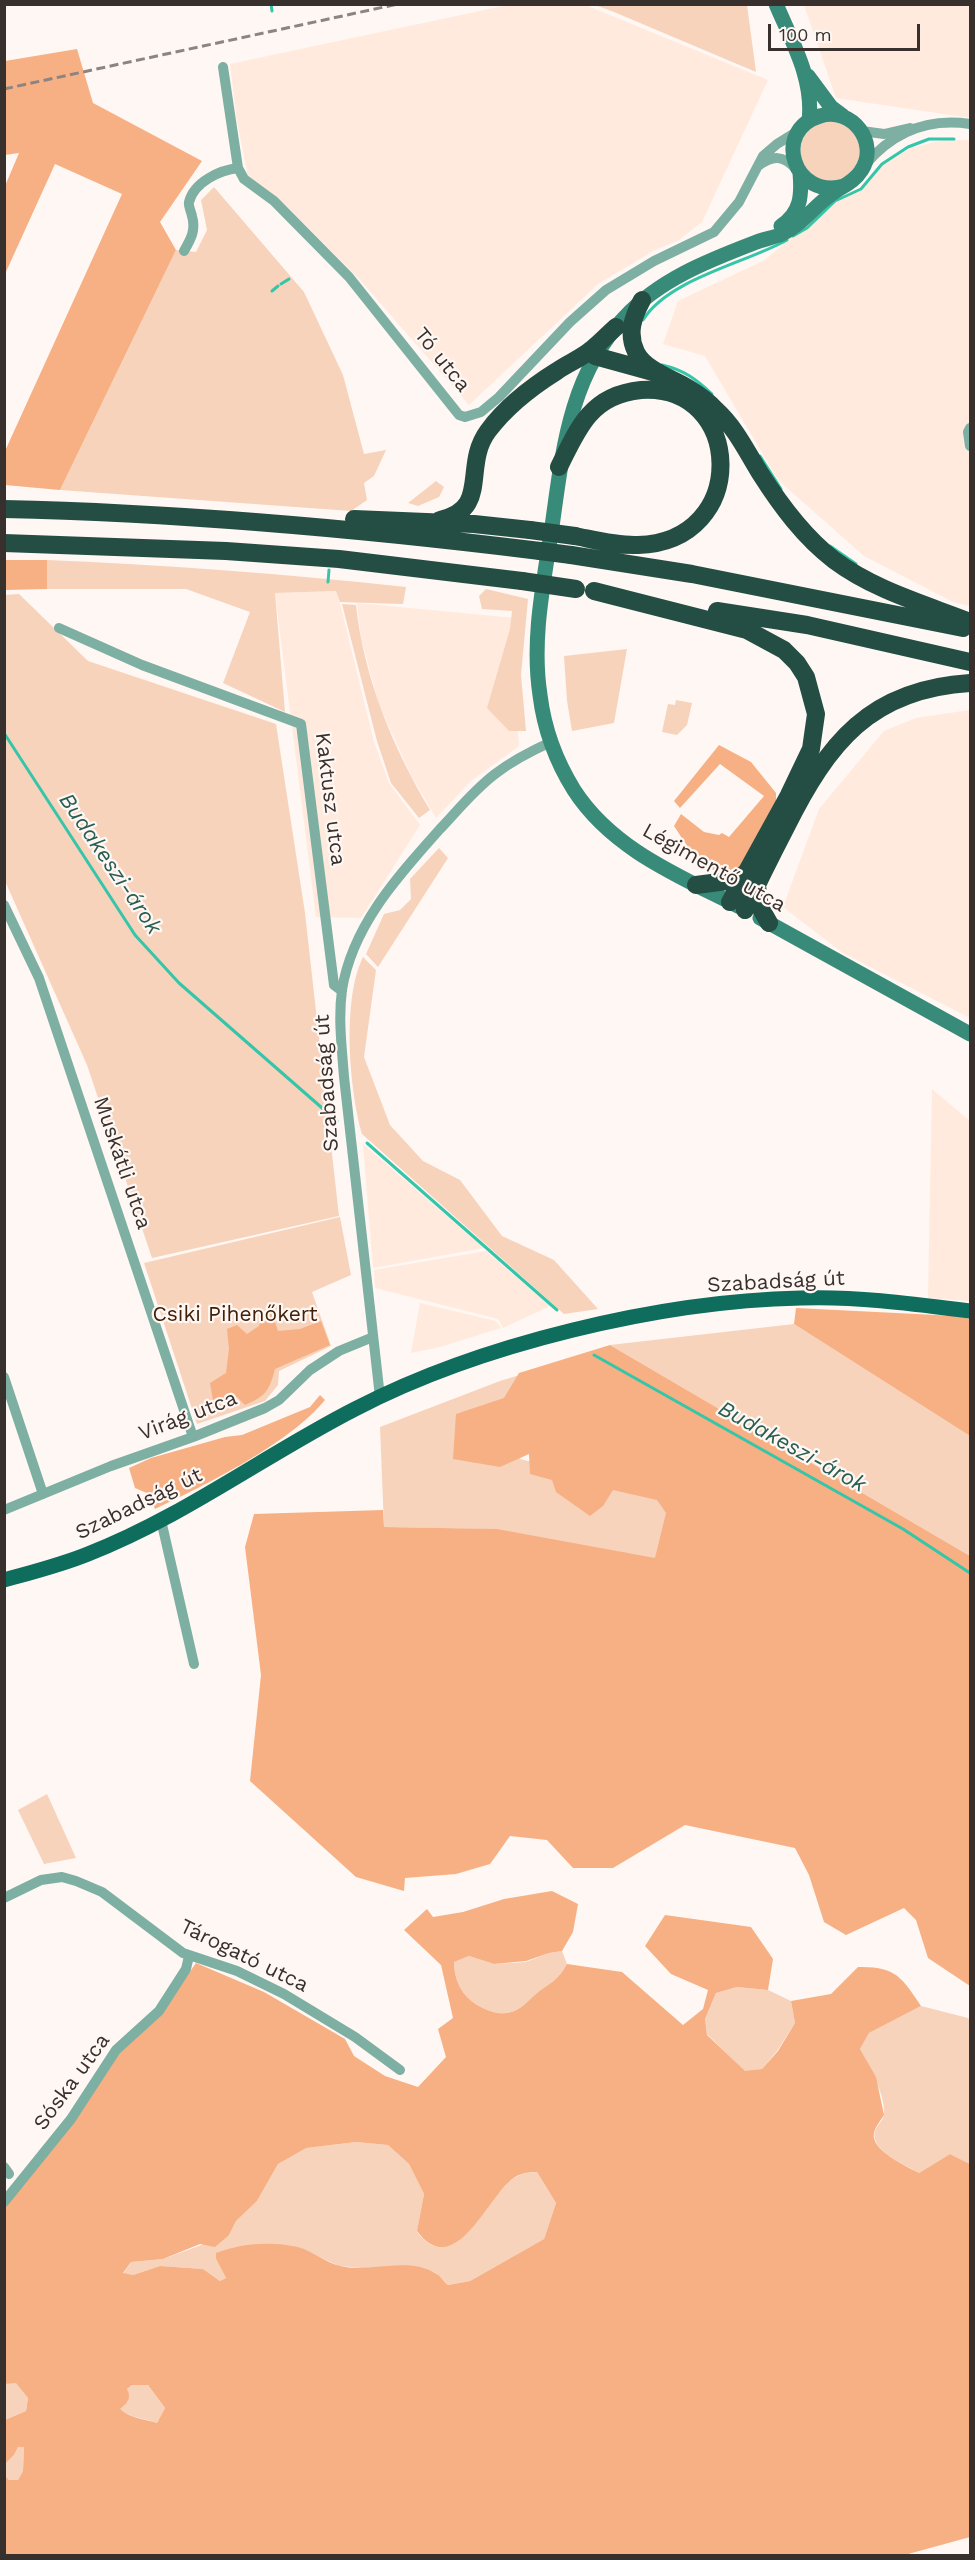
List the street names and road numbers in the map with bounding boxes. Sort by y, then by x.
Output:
street label: Tó utca [408,323,476,397]
street label: Kaktusz utca [309,731,351,867]
street label: Légimentő utca [638,818,790,918]
street label: Szabadság út [310,1013,344,1153]
street label: Muskátli utca [88,1094,156,1232]
street label: Szabadság út [707,1266,845,1298]
street label: Virág utca [135,1386,241,1446]
street label: Szabadság út [72,1462,206,1546]
street label: Tárogató utca [176,1914,312,1998]
street label: Sóska utca [29,2029,115,2135]

